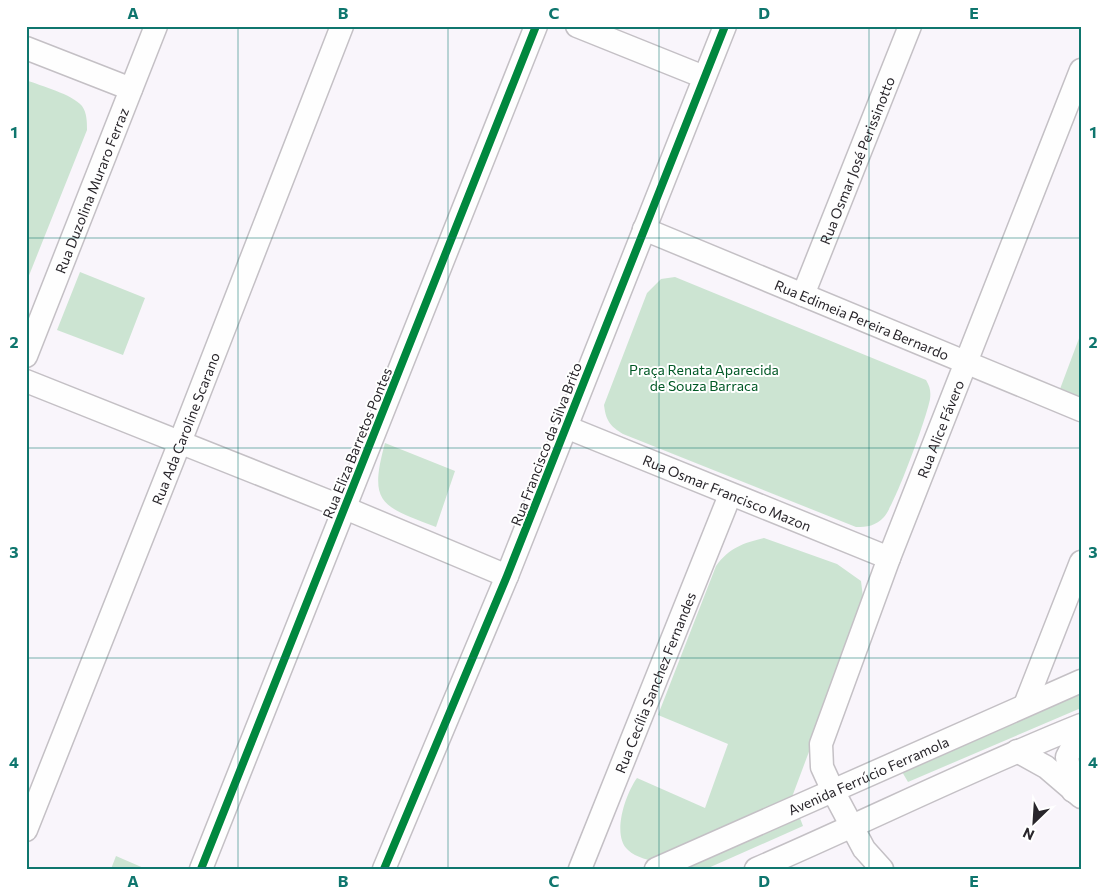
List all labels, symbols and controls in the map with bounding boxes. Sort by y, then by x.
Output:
text: A [127,3,139,22]
text: B [338,3,349,22]
text: C [549,3,560,22]
text: D [758,3,770,22]
text: E [969,3,979,22]
street label: Rua Osmar José Perissinotto [816,74,898,247]
street label: Rua Duzolina Muraro Ferraz [51,105,132,276]
text: 1 [10,122,18,141]
text: 1 [1089,122,1097,141]
street label: Rua Edimeia Pereira Bernardo [772,276,952,363]
text: 2 [9,332,19,351]
text: 2 [1088,332,1098,351]
street label: Rua Ada Caroline Scarano [148,350,223,507]
street label: Rua Francisco da Silva Brito [507,360,585,528]
park label: Praça Renata Aparecida de Souza Barraca [629,361,779,394]
street label: Rua Eliza Barretos Pontes [319,365,395,521]
street label: Rua Alice Fávero [913,377,967,480]
street label: Rua Osmar Francisco Mazon [640,451,814,534]
text: 3 [9,542,19,561]
text: 3 [1088,542,1098,561]
street label: Rua Cecília Sanchez Fernandes [611,589,699,775]
street label: Avenida Ferrúcio Ferramola [785,732,951,818]
text: 4 [9,752,19,771]
text: 4 [1088,752,1098,771]
north arrow [1010,798,1060,848]
text: N [1020,824,1037,844]
text: A [127,871,139,890]
text: B [338,871,349,890]
text: C [549,871,560,890]
text: D [758,871,770,890]
text: E [969,871,979,890]

